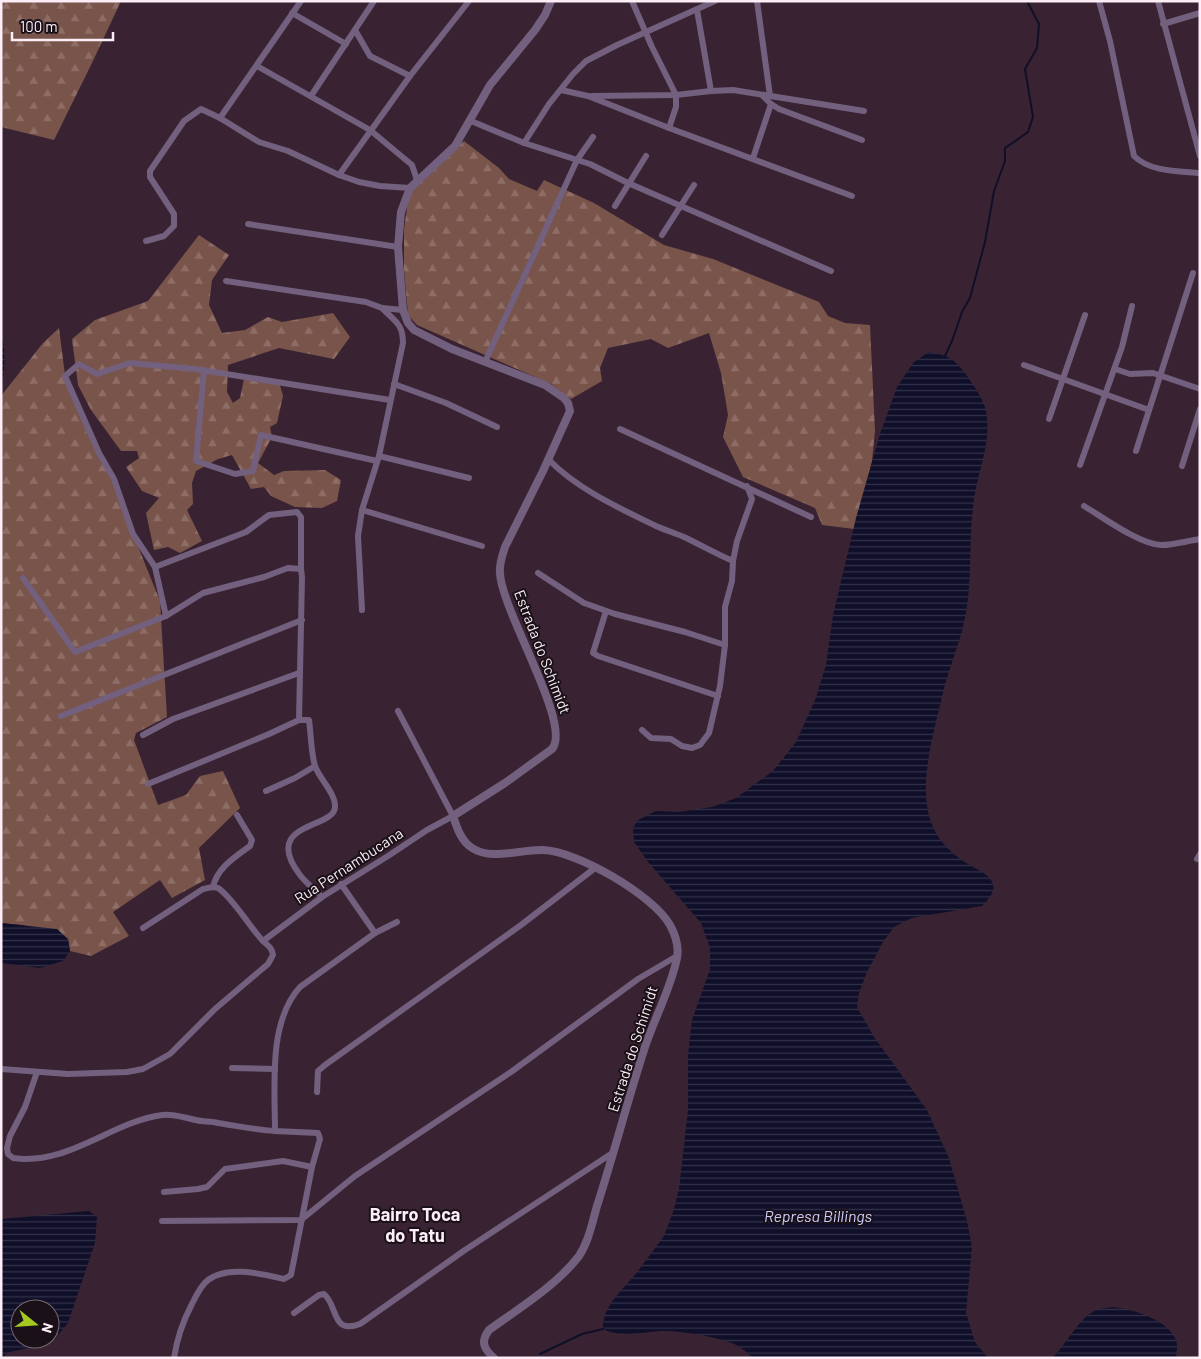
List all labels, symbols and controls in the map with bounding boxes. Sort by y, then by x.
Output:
scale bar [12,10,114,42]
text: 100 m [20,17,58,35]
street label: Estrada do Schimidt [511,587,575,716]
street label: Rua Pernambucana [291,823,406,907]
street label: Estrada do Schimidt [603,983,661,1114]
district label: Bairro Toca do Tatu [370,1203,460,1246]
water label: Represa Billings [764,1206,872,1225]
north arrow [10,1299,60,1349]
text: N [38,1321,57,1335]

